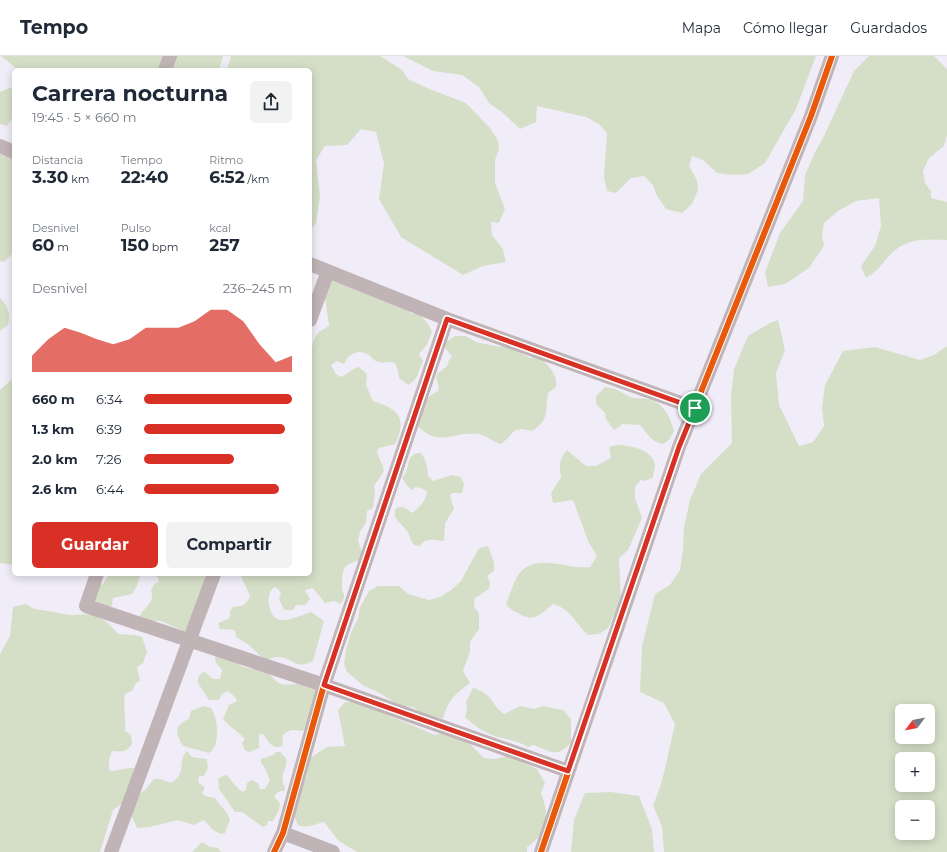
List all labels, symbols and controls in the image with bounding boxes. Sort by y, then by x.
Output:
text: Tempo [20,16,88,39]
text: Mapa [682,19,721,37]
text: Cómo llegar [743,19,828,37]
text: Guardados [850,19,927,37]
text: Carrera nocturna [32,80,228,107]
button: share [250,81,292,123]
text: 19:45 · 5 × 660 m [32,109,137,125]
text: Distancia [32,153,83,167]
text: Tiempo [121,153,163,167]
text: Ritmo [209,153,243,167]
text: 3.30 [32,167,68,187]
text: 22:40 [121,167,168,187]
text: 6:52 [209,167,245,187]
text: km [68,172,89,186]
text: /km [245,172,269,186]
text: Desnivel [32,221,79,235]
text: Pulso [121,221,151,235]
text: kcal [209,221,231,235]
text: 60 [32,235,54,255]
text: 150 [121,235,149,255]
text: 257 [209,235,240,255]
text: m [54,240,69,254]
text: bpm [149,240,178,254]
text: Desnivel [32,280,87,296]
text: 236–245 m [223,280,292,296]
text: 660 m [32,391,75,407]
text: 6:34 [96,391,123,407]
pin [678,391,712,425]
icon: arrive [684,397,706,419]
text: 1.3 km [32,421,74,437]
text: 6:39 [96,421,122,437]
text: 2.0 km [32,451,78,467]
text: 7:26 [96,451,121,467]
text: 2.6 km [32,481,77,497]
text: 6:44 [96,481,124,497]
button: Guardar [32,522,158,568]
button: Compartir [166,522,292,568]
north arrow [895,704,935,744]
map controls [895,704,935,840]
button: + [895,752,935,792]
button: − [895,800,935,840]

